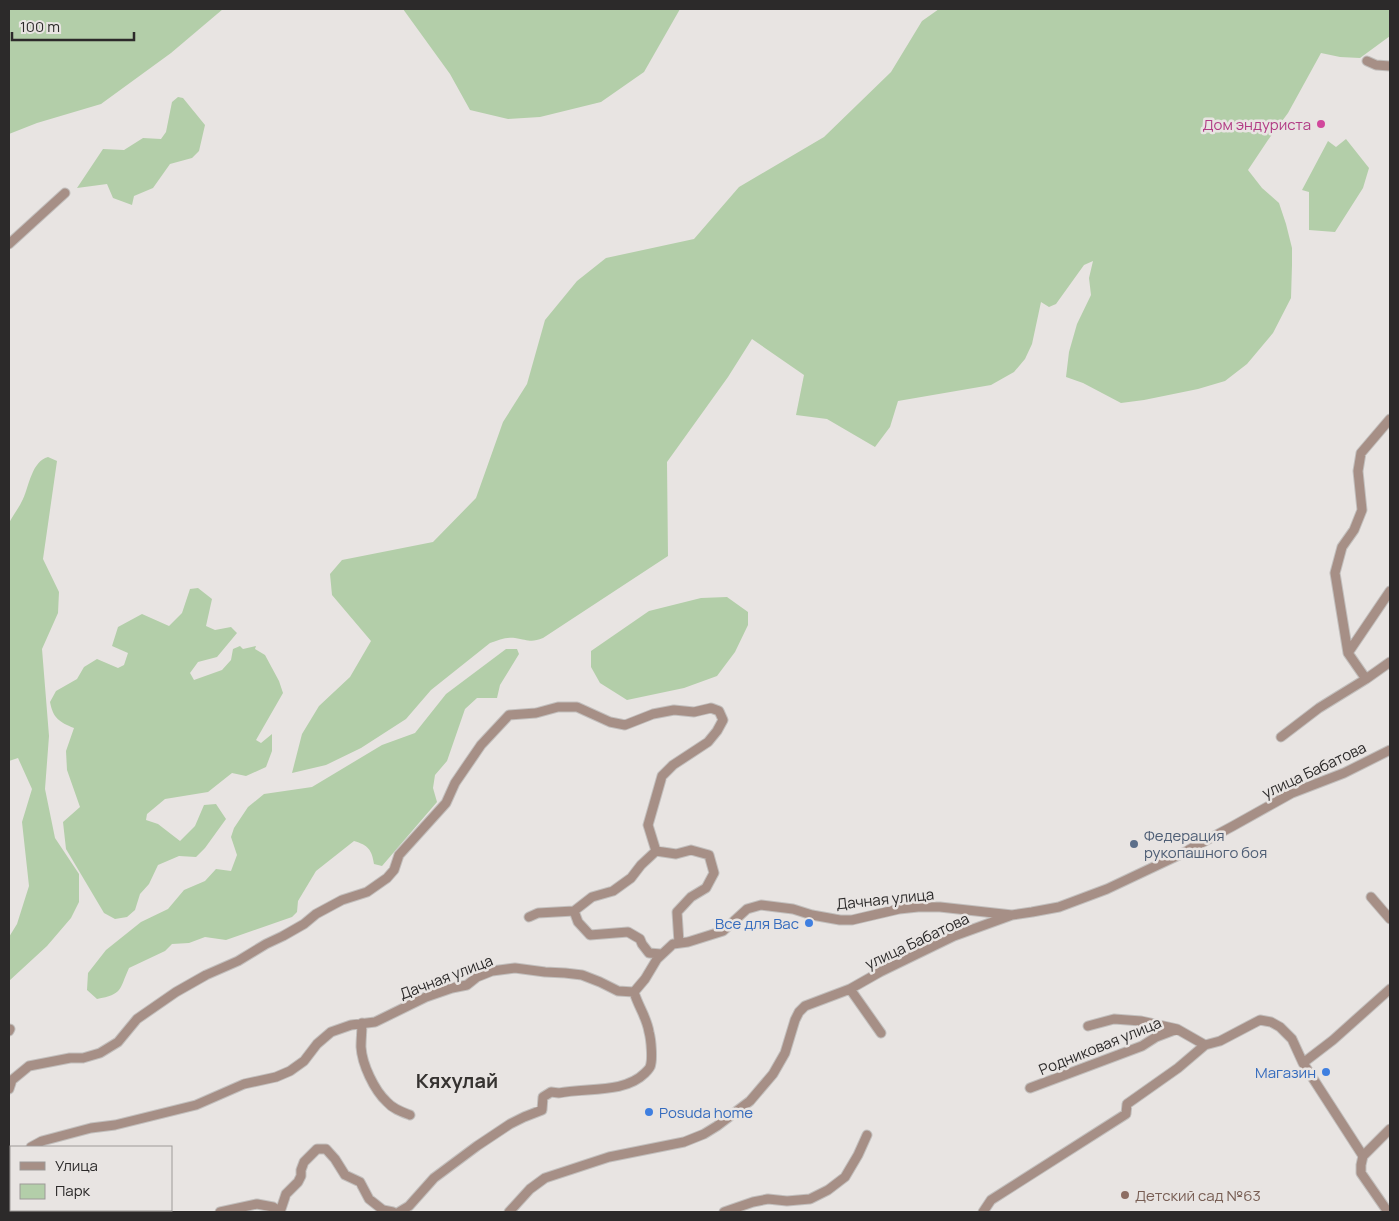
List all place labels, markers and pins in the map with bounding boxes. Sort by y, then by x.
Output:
place label: Дом эндуриста [1202,114,1311,135]
marker: Дом эндуриста [1315,118,1327,130]
place label: Федерация рукопашного боя [1144,825,1267,863]
marker: Федерация рукопашного боя [1128,838,1140,850]
place label: Все для Вас [715,913,799,934]
marker: Все для Вас [803,917,815,929]
place label: Магазин [1255,1062,1316,1083]
marker: Магазин [1320,1066,1332,1078]
place label: Posuda home [659,1102,753,1123]
marker: Posuda home [643,1106,655,1118]
place label: Детский сад №63 [1135,1185,1261,1206]
marker: Детский сад №63 [1119,1189,1131,1201]

